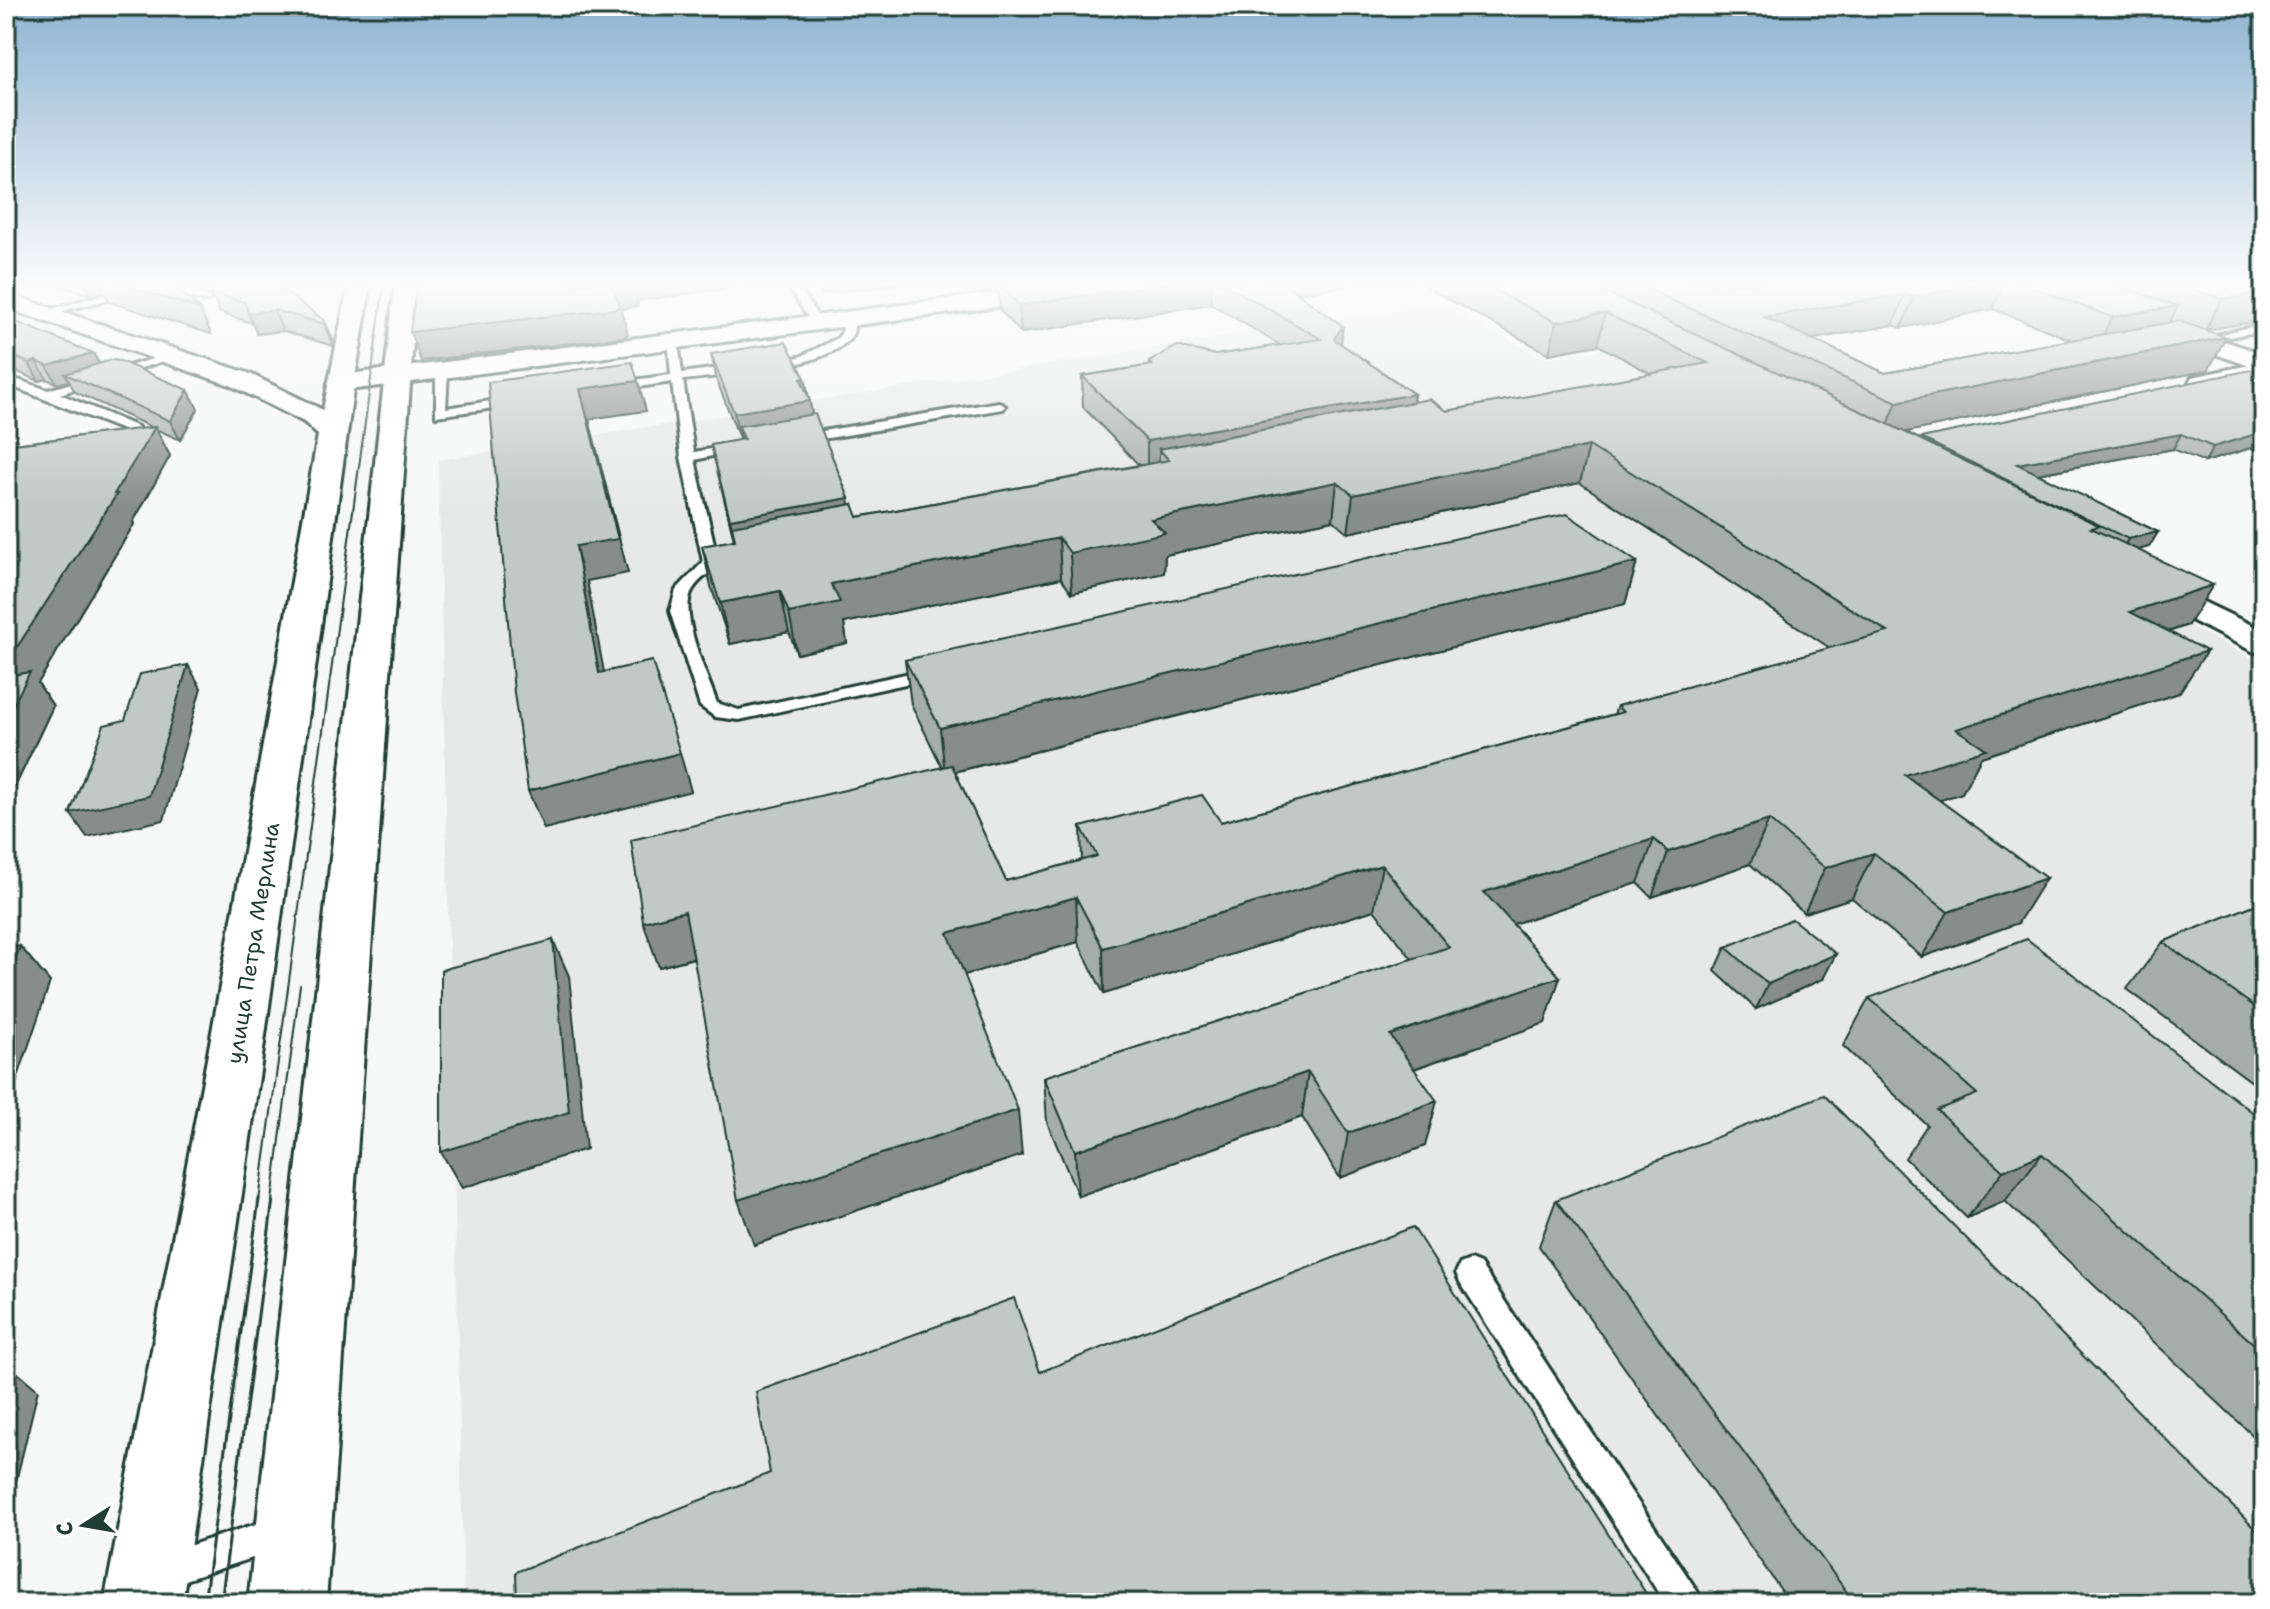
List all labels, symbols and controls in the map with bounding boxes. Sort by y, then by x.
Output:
street label: улица Петра Мерлина [220,820,286,1066]
north arrow [44,1485,124,1565]
text: С [49,1519,80,1538]

